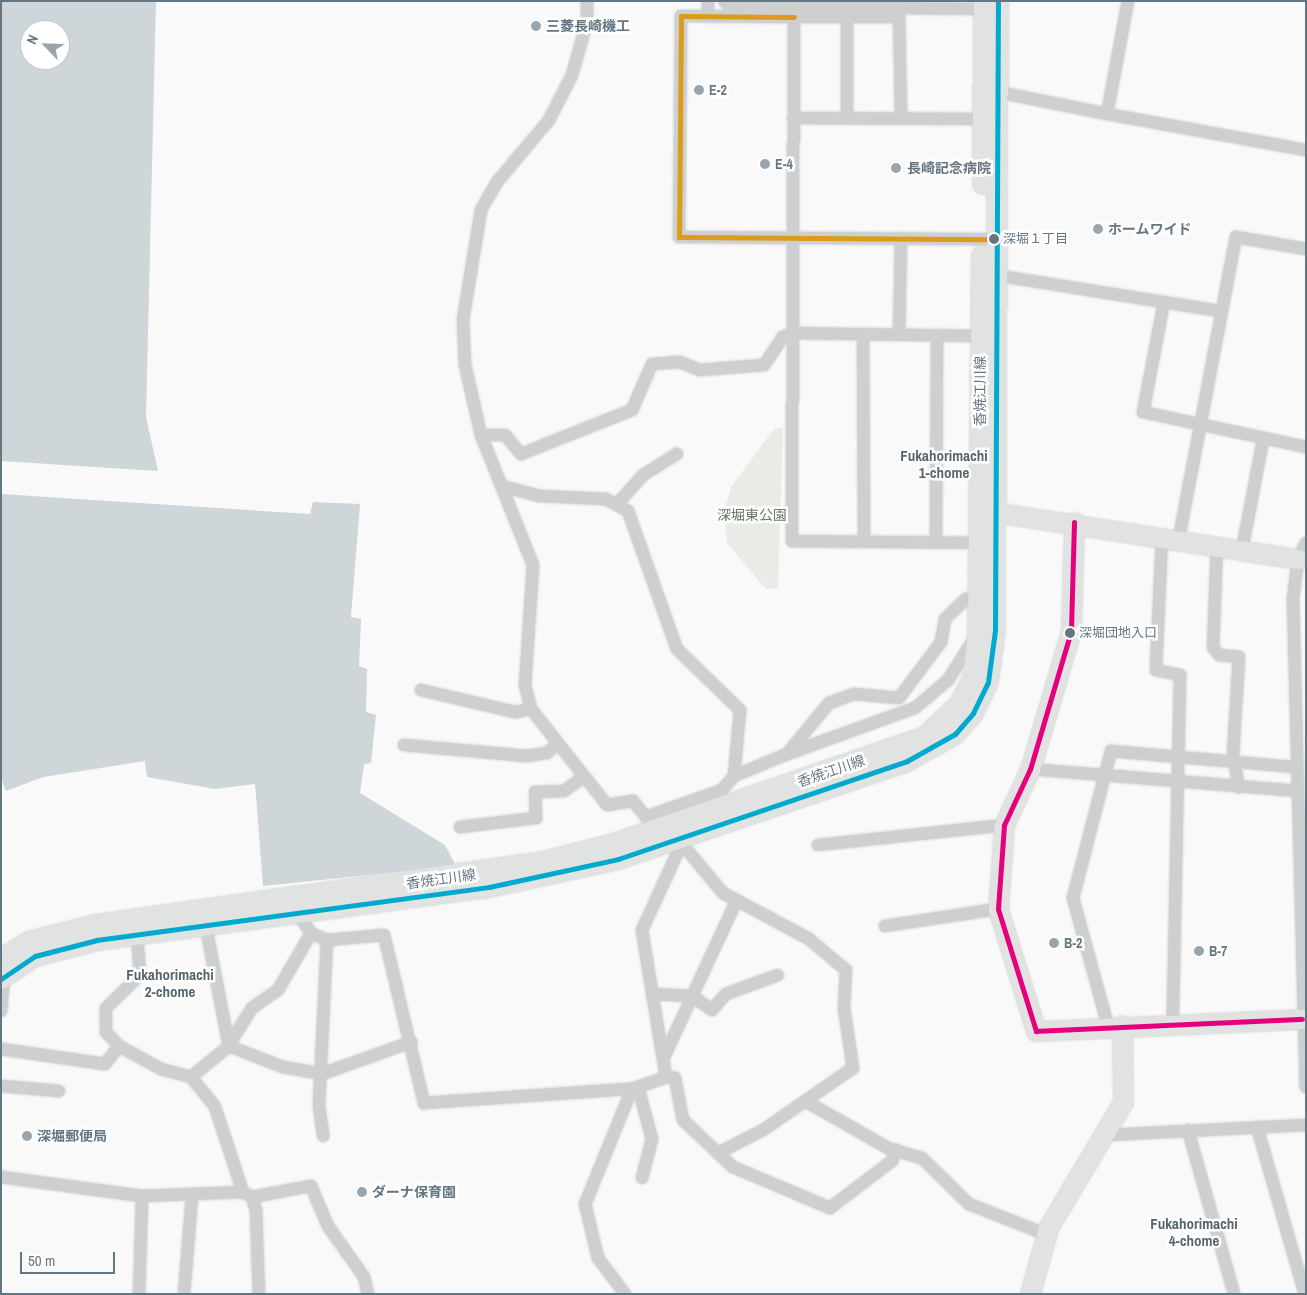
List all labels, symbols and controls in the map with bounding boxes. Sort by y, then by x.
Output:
place label: 三菱長崎機工 [546,18,630,34]
north arrow [20,20,70,70]
marker: 三菱長崎機工 [530,20,542,32]
text: N [22,32,42,47]
place label: E-2 [709,82,727,98]
marker: E-2 [693,84,705,96]
place label: E-4 [775,156,793,172]
marker: E-4 [759,158,771,170]
place label: 長崎記念病院 [907,160,991,176]
marker: 長崎記念病院 [889,161,903,175]
place label: ホームワイド [1108,221,1192,237]
marker: ホームワイド [1092,223,1104,235]
place label: 深堀１丁目 [1003,231,1068,247]
marker: 深堀１丁目 [989,234,999,244]
street label: 香焼江川線 [972,356,988,426]
district label: Fukahorimachi 1-chome [900,446,988,481]
park label: 深堀東公園 [717,507,787,523]
place label: 深堀団地入口 [1079,625,1157,641]
marker: 深堀団地入口 [1065,628,1075,638]
street label: 香焼江川線 [795,752,867,790]
street label: 香焼江川線 [405,866,477,892]
place label: B-2 [1064,935,1082,951]
marker: B-2 [1048,937,1060,949]
place label: B-7 [1209,943,1227,959]
marker: B-7 [1193,945,1205,957]
district label: Fukahorimachi 2-chome [126,965,214,1000]
place label: 深堀郵便局 [37,1128,107,1144]
marker: 深堀郵便局 [21,1130,33,1142]
place label: ダーナ保育園 [372,1184,456,1200]
marker: ダーナ保育園 [356,1186,368,1198]
district label: Fukahorimachi 4-chome [1150,1214,1238,1249]
scale bar [22,1242,118,1274]
text: 50 m [28,1250,55,1271]

